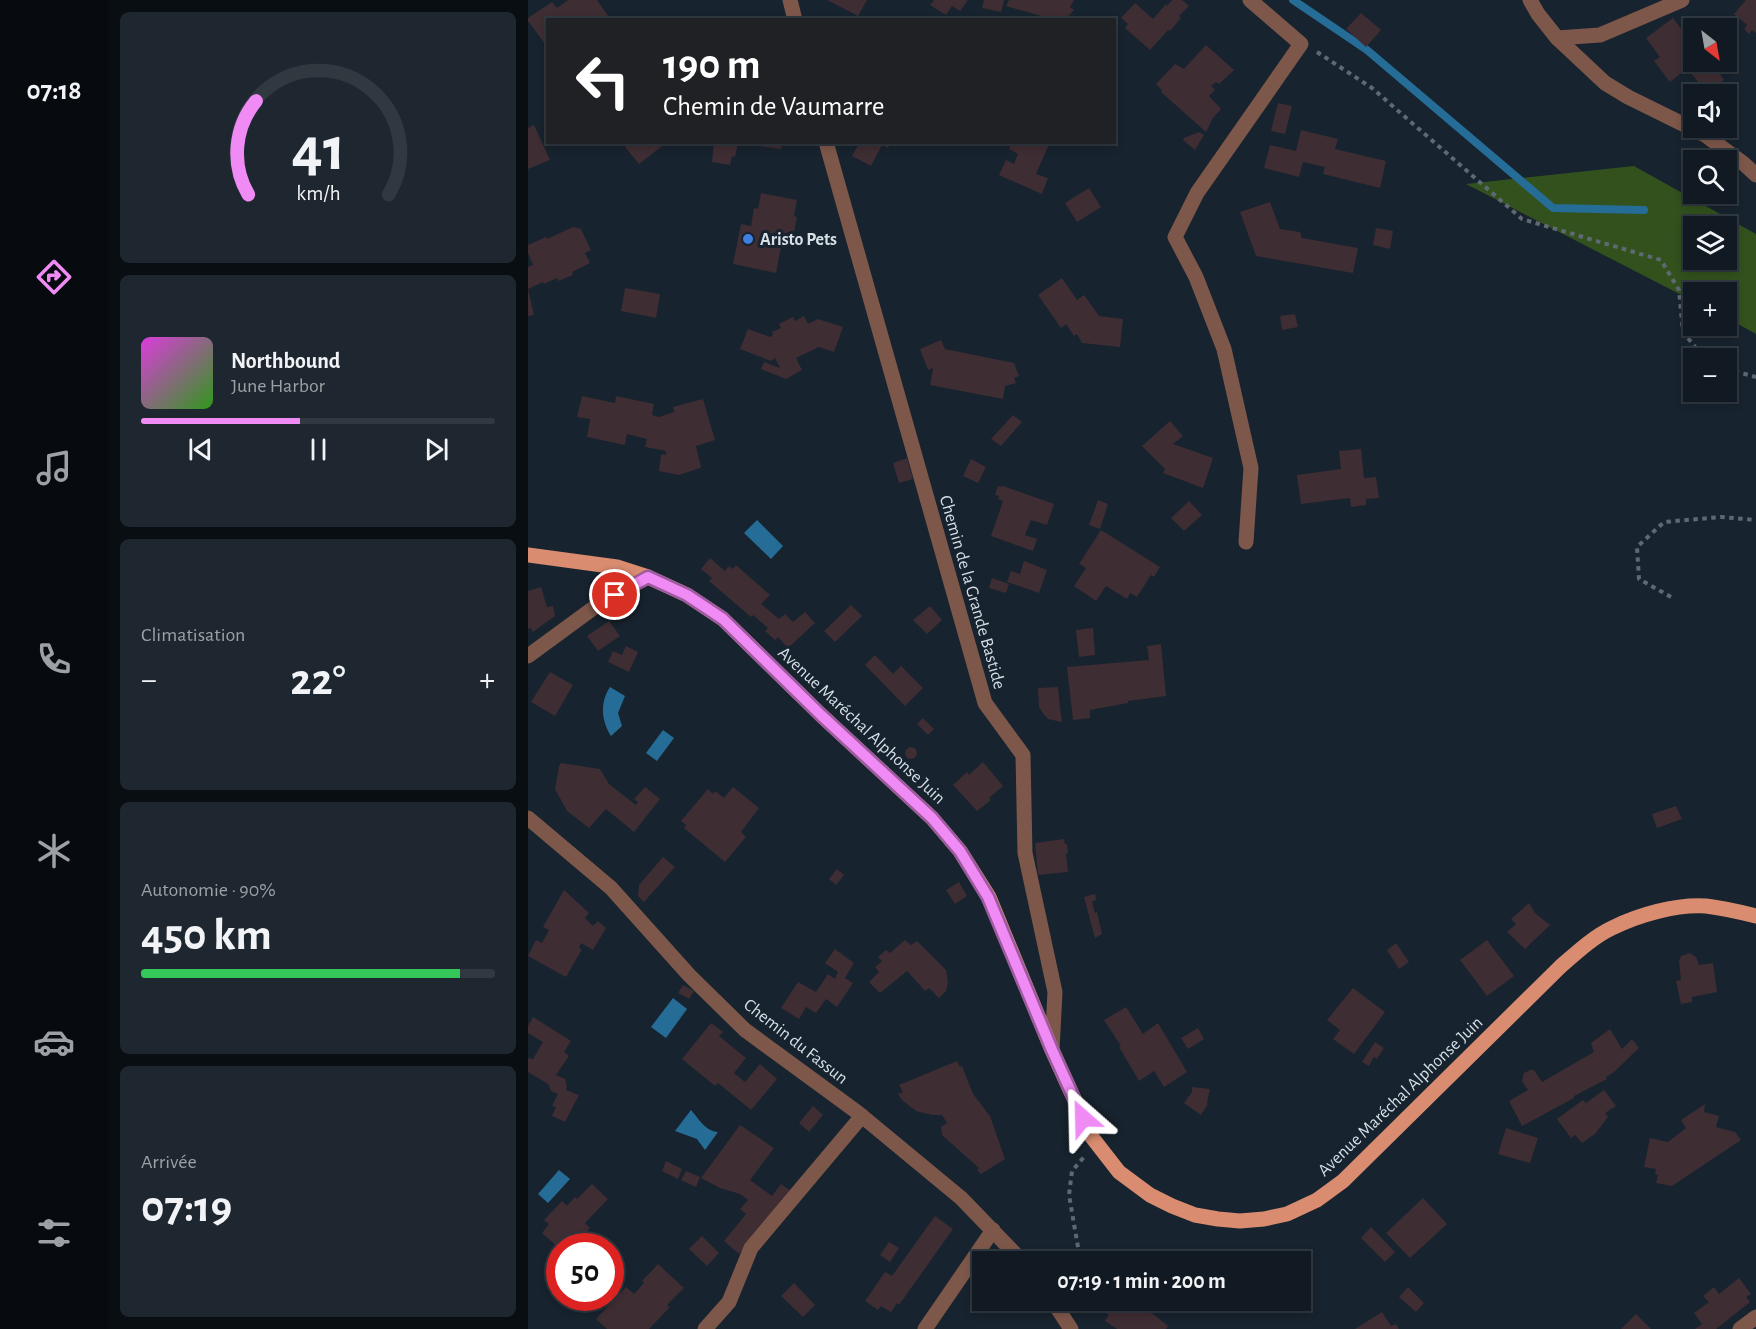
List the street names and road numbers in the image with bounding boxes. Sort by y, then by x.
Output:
street label: Chemin de la Grande Bastide [936,493,1008,691]
street label: Avenue Maréchal Alphonse Juin [774,644,948,808]
street label: Chemin du Fassun [740,996,851,1088]
street label: Avenue Maréchal Alphonse Juin [1315,1013,1487,1180]

